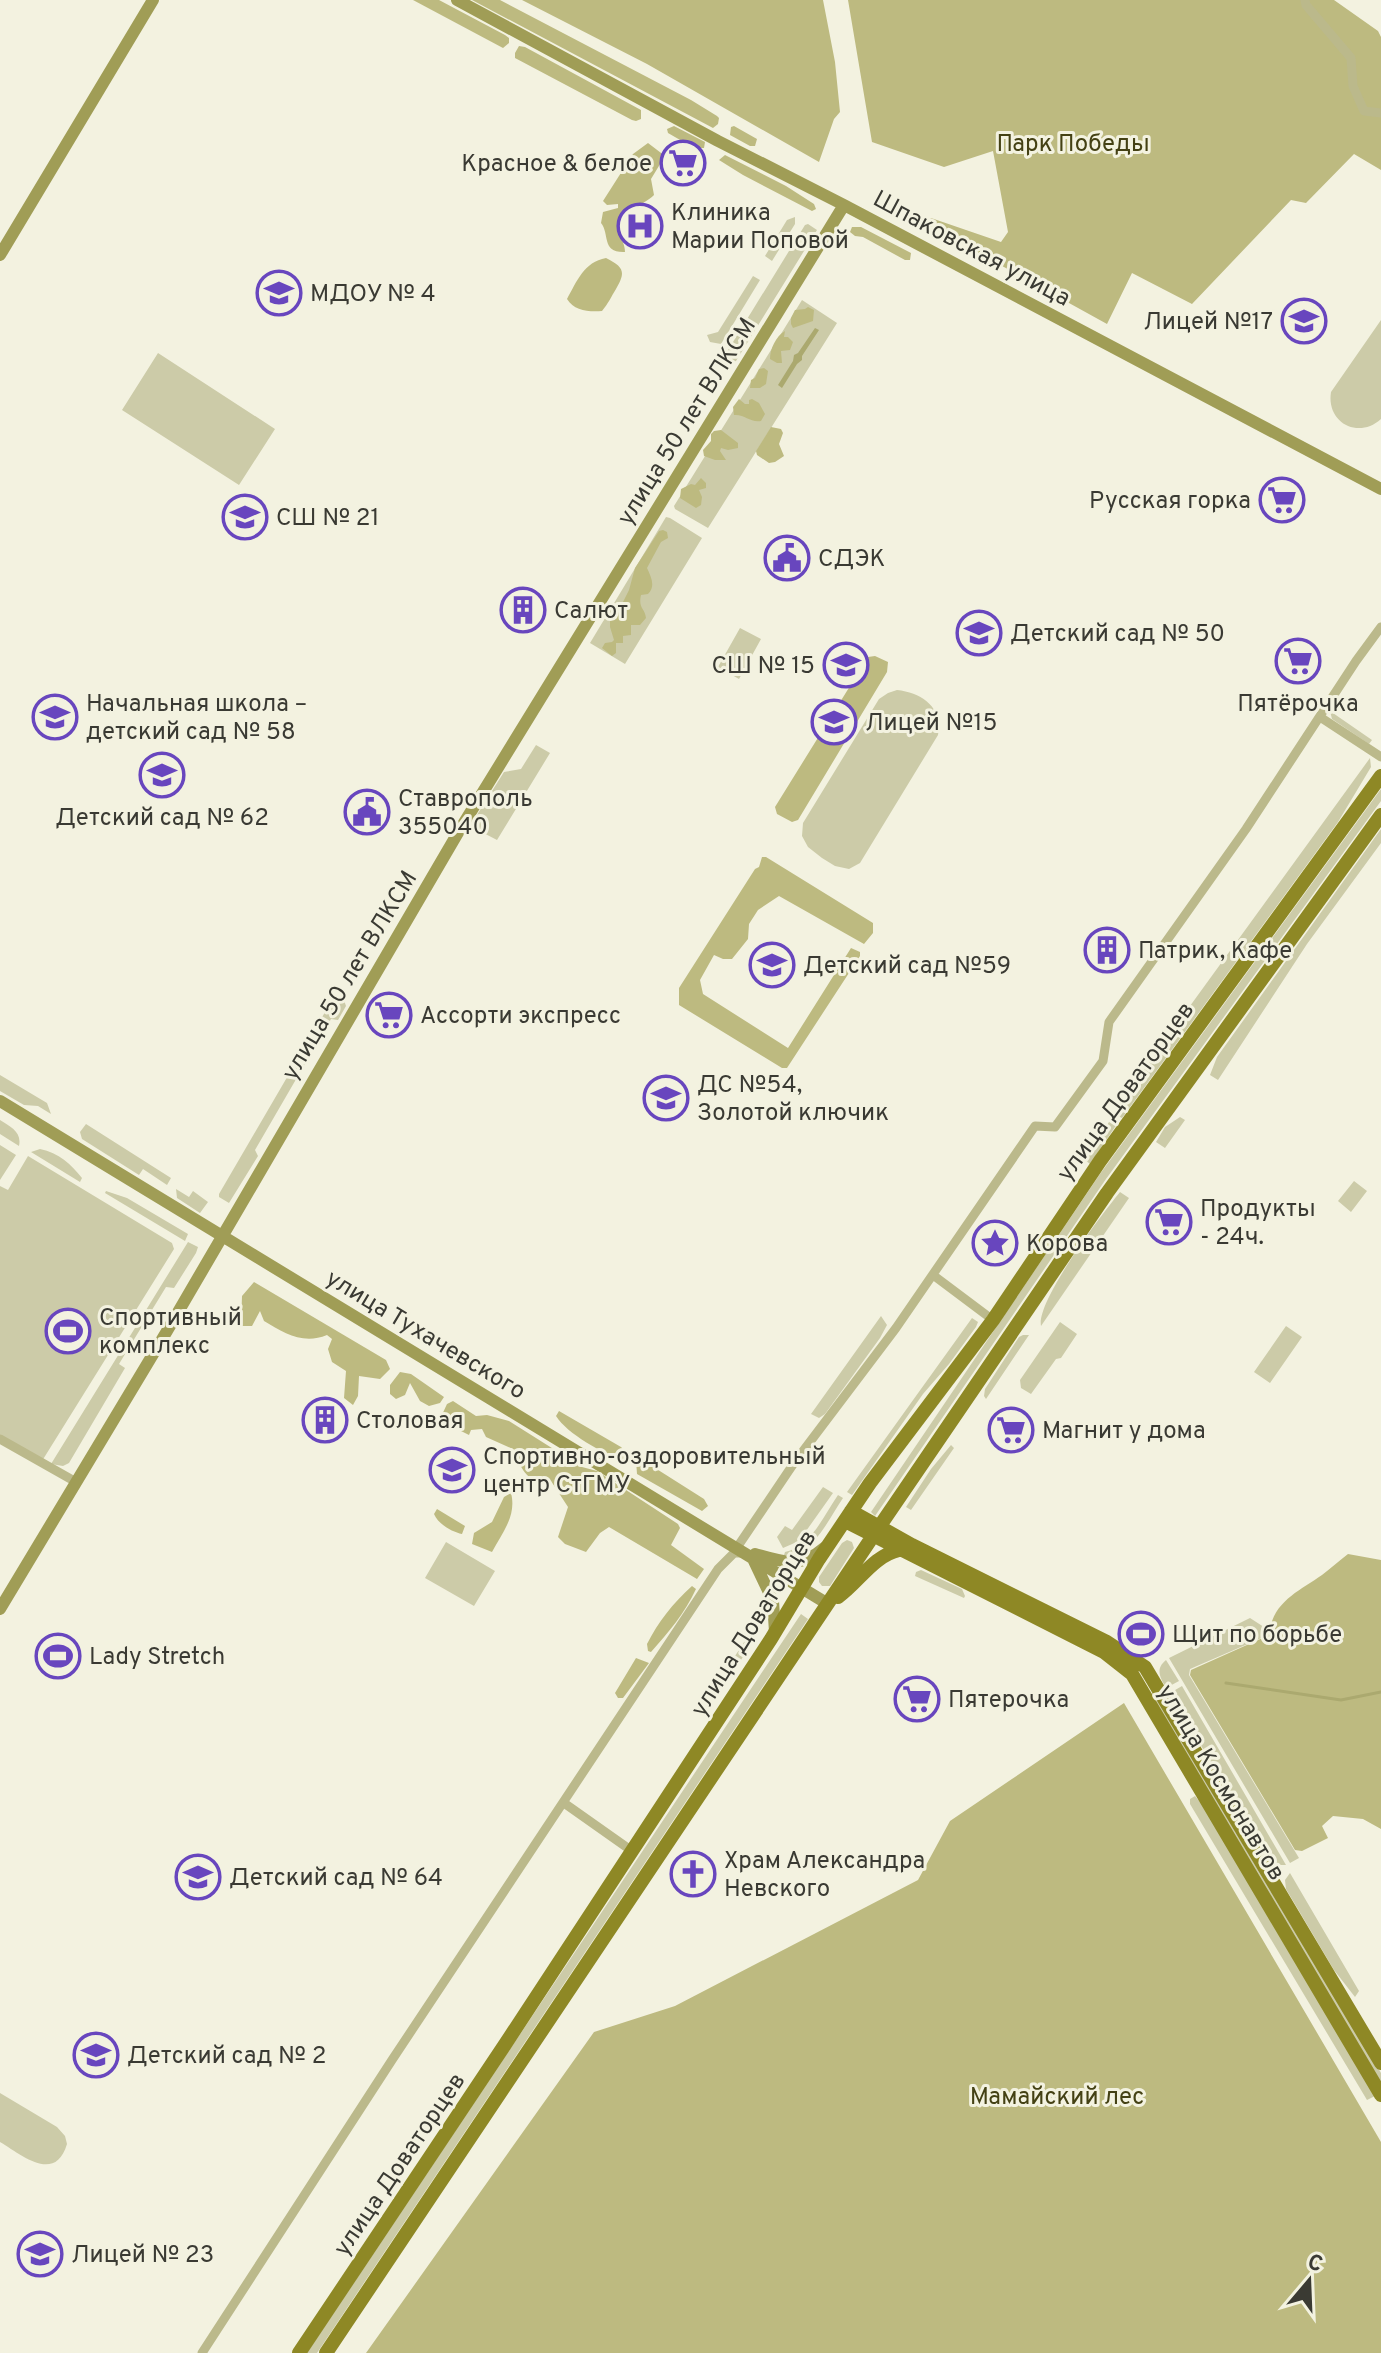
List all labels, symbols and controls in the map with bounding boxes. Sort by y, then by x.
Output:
park label: Парк Победы [996,130,1150,160]
supermarket icon: Красное & белое [659,139,707,187]
place label: Красное & белое [461,150,652,180]
street label: Шпаковская улица [867,185,1075,314]
place label: Клиника Марии Поповой [671,199,849,257]
hospital icon: Клиника Марии Поповой [616,202,664,250]
school or university icon: МДОУ № 4 [255,269,303,317]
place label: МДОУ № 4 [310,280,436,310]
school or university icon: Лицей №17 [1280,297,1328,345]
place label: Лицей №17 [1143,308,1273,338]
street label: улица 50 лет ВЛКСМ [612,313,764,531]
supermarket icon: Русская горка [1258,476,1306,524]
place label: Русская горка [1089,487,1251,517]
school or university icon: СШ № 21 [221,493,269,541]
place label: СШ № 21 [276,504,379,534]
public building icon: СДЭК [763,534,811,582]
place label: СДЭК [818,545,885,575]
building icon: Салют [499,586,547,634]
place label: Салют [554,597,628,627]
school or university icon: Детский сад № 50 [955,609,1003,657]
place label: Детский сад № 50 [1010,620,1225,650]
supermarket icon: Пятёрочка [1274,637,1322,685]
school or university icon: СШ № 15 [822,641,870,689]
place label: СШ № 15 [711,652,815,682]
place label: Начальная школа – детский сад № 58 [86,690,307,748]
place label: Пятёрочка [1237,690,1359,720]
school or university icon: Начальная школа – детский сад № 58 [31,693,79,741]
school or university icon: Лицей №15 [810,698,858,746]
place label: Лицей №15 [865,709,997,739]
school or university icon: Детский сад № 62 [138,751,186,799]
place label: Ставрополь 355040 [398,785,533,843]
public building icon: Ставрополь 355040 [343,788,391,836]
place label: Детский сад № 62 [55,804,269,834]
street label: улица 50 лет ВЛКСМ [276,866,425,1086]
building icon: Патрик, Кафе [1083,926,1131,974]
place label: Патрик, Кафе [1138,937,1292,967]
school or university icon: Детский сад №59 [748,941,796,989]
place label: Детский сад №59 [803,952,1011,982]
supermarket icon: Ассорти экспресс [365,991,413,1039]
street label: улица Доваторцев [1051,996,1202,1188]
place label: Ассорти экспресс [420,1002,621,1032]
place label: ДС №54, Золотой ключик [697,1071,889,1129]
school or university icon: ДС №54, Золотой ключик [642,1074,690,1122]
place label: Продукты - 24ч. [1200,1195,1316,1253]
supermarket icon: Продукты - 24ч. [1145,1198,1193,1246]
place icon: Корова [971,1219,1019,1267]
place label: Корова [1026,1230,1108,1260]
street label: улица Тухачевского [319,1264,530,1407]
place label: Спортивный комплекс [99,1304,242,1362]
sports icon: Спортивный комплекс [44,1307,92,1355]
building icon: Столовая [301,1396,349,1444]
supermarket icon: Магнит у дома [987,1406,1035,1454]
place label: Столовая [356,1407,464,1437]
place label: Магнит у дома [1042,1417,1206,1447]
place label: Спортивно-оздоровительный центр СтГМУ [483,1443,826,1501]
school or university icon: Спортивно-оздоровительный центр СтГМУ [428,1446,476,1494]
street label: улица Доваторцев [685,1525,824,1723]
sports icon: Щит по борьбе [1117,1610,1165,1658]
place label: Щит по борьбе [1172,1621,1342,1651]
sports icon: Lady Stretch [34,1632,82,1680]
place label: Lady Stretch [89,1643,225,1673]
supermarket icon: Пятерочка [893,1675,941,1723]
street label: улица Космонавтов [1150,1679,1291,1887]
place label: Пятерочка [948,1686,1069,1716]
place label: Храм Александра Невского [724,1847,925,1905]
church icon: Храм Александра Невского [669,1850,717,1898]
school or university icon: Детский сад № 64 [174,1853,222,1901]
place label: Детский сад № 64 [229,1864,443,1894]
school or university icon: Детский сад № 2 [72,2031,120,2079]
place label: Детский сад № 2 [127,2042,326,2072]
street label: улица Доваторцев [328,2068,473,2263]
park label: Мамайский лес [970,2083,1144,2113]
school or university icon: Лицей № 23 [16,2230,64,2278]
place label: Лицей № 23 [71,2241,214,2271]
north arrow [1269,2241,1349,2321]
text: С [1304,2249,1326,2280]

